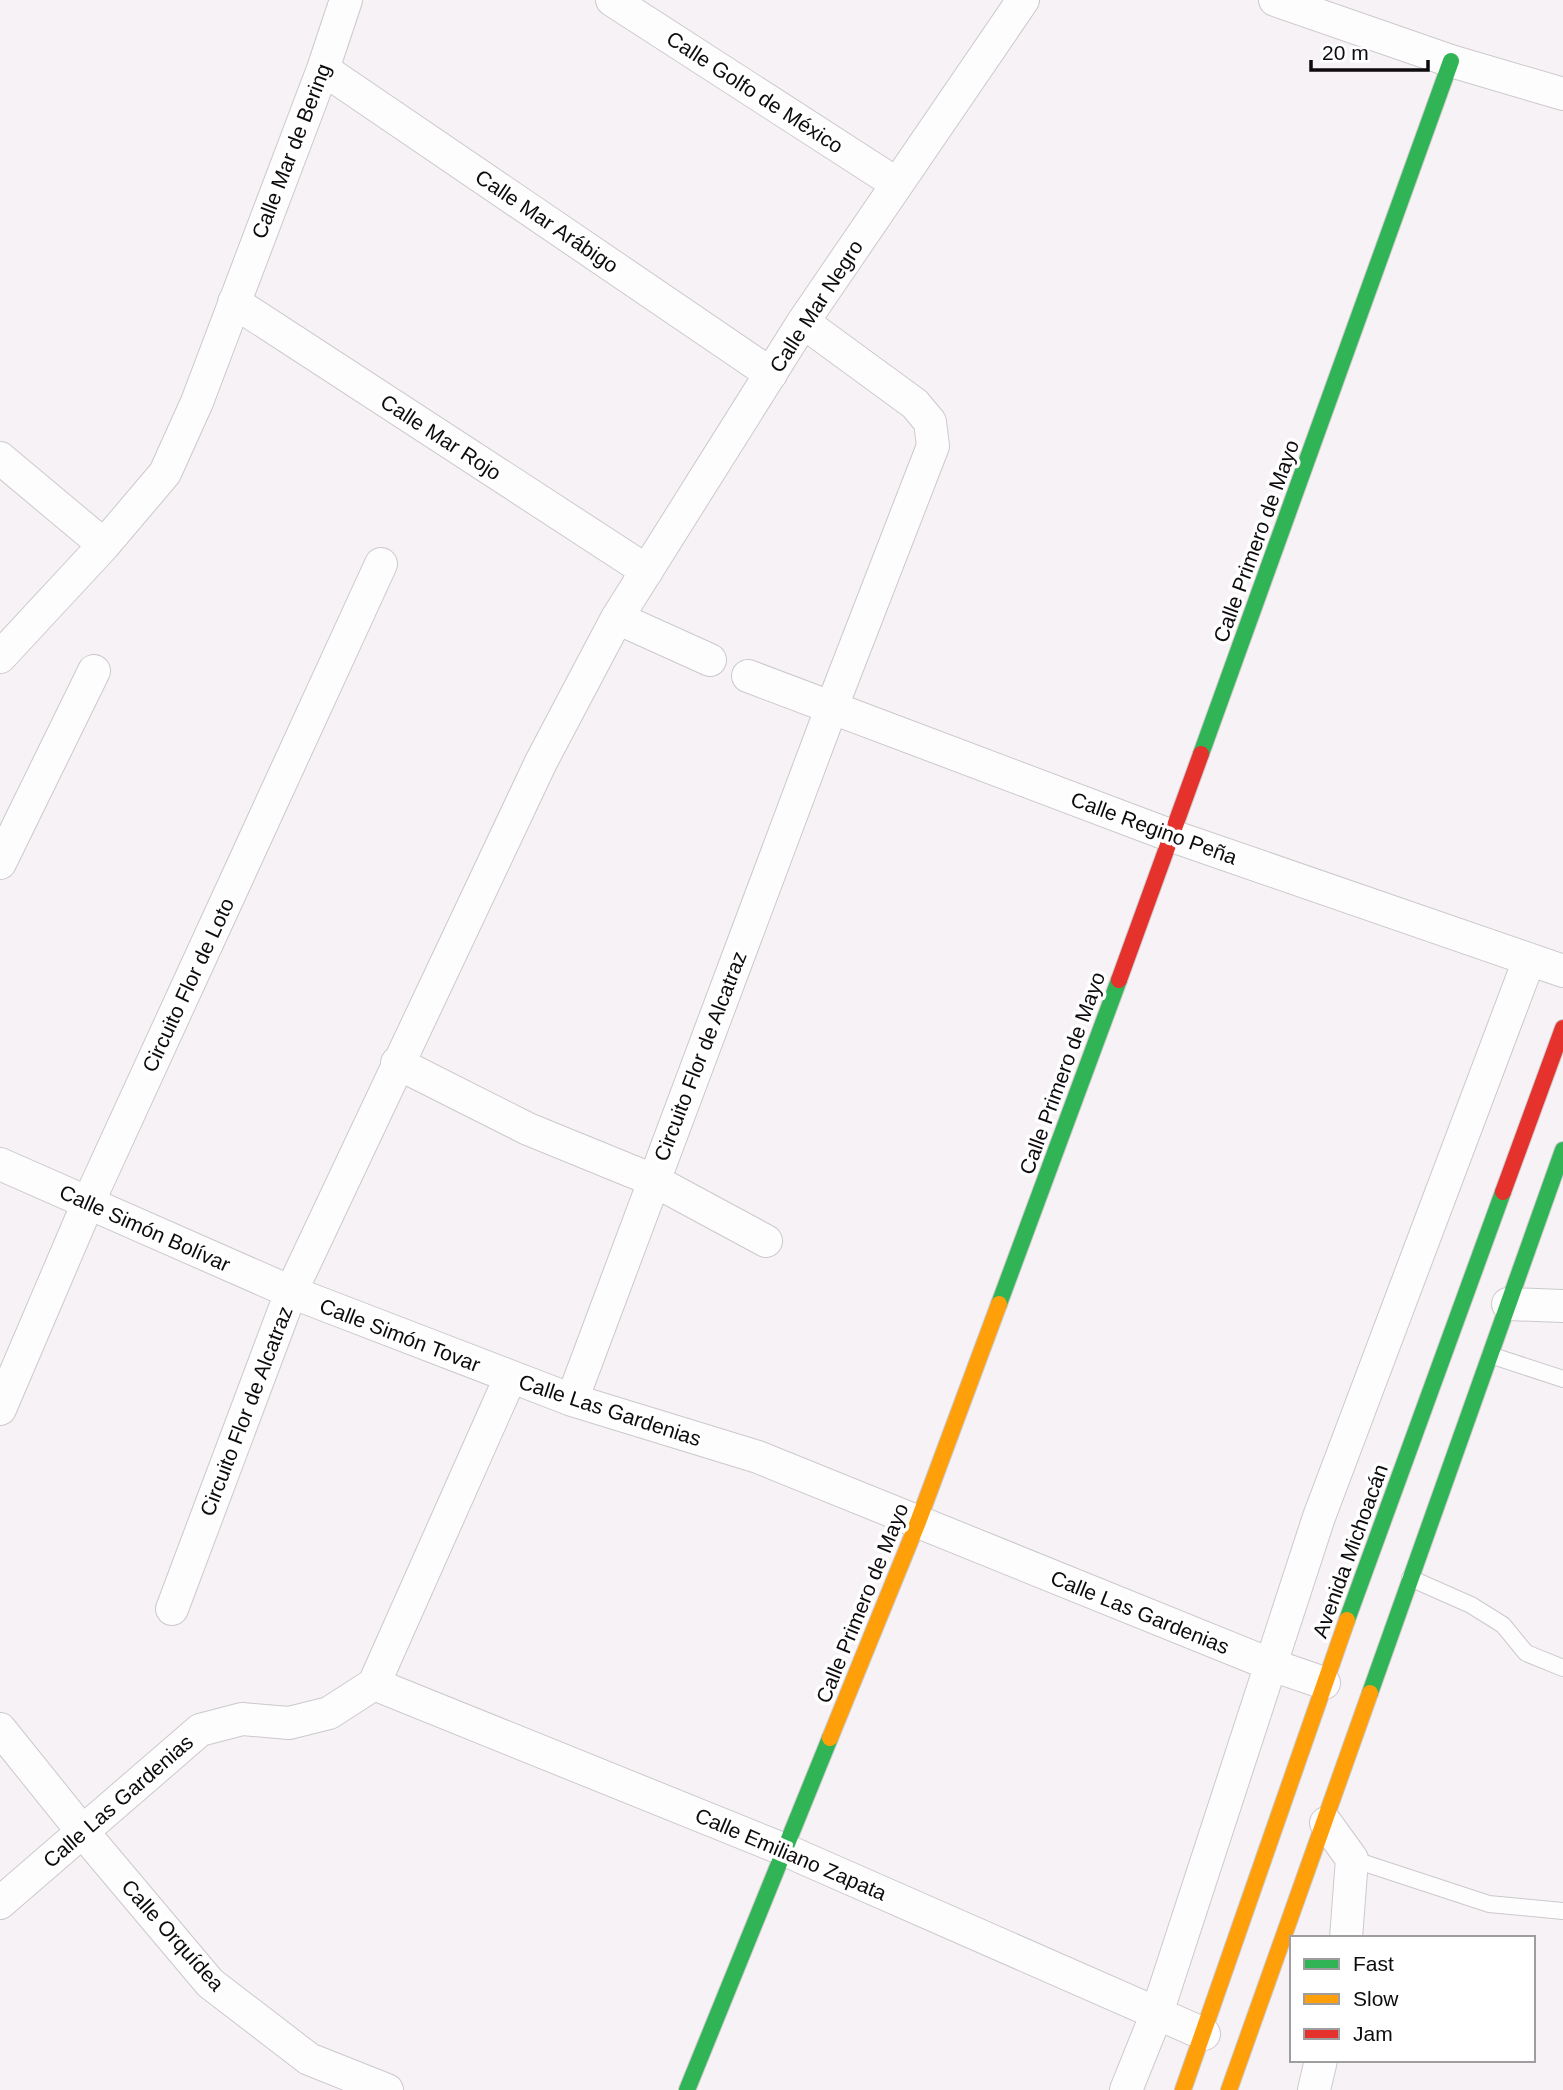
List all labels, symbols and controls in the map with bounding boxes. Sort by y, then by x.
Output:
street label: Calle Golfo de México [663,26,847,158]
scale bar [1311,28,1428,72]
text: 20 m [1322,41,1369,64]
street label: Calle Mar de Bering [247,60,335,242]
street label: Calle Mar Arábigo [471,165,623,277]
street label: Calle Mar Negro [765,236,867,376]
street label: Calle Mar Rojo [376,390,506,484]
street label: Calle Primero de Mayo [1209,437,1303,645]
street label: Calle Regino Peña [1068,787,1241,869]
street label: Circuito Flor de Loto [138,894,238,1076]
street label: Circuito Flor de Alcatraz [649,948,751,1164]
street label: Calle Primero de Mayo [1015,969,1109,1177]
street label: Calle Simón Bolívar [56,1180,234,1276]
street label: Calle Simón Tovar [317,1294,483,1376]
street label: Circuito Flor de Alcatraz [195,1303,297,1519]
street label: Calle Las Gardenias [516,1370,704,1450]
street label: Avenida Michoacán [1308,1461,1392,1641]
street label: Calle Primero de Mayo [811,1500,913,1706]
street label: Calle Las Gardenias [1047,1566,1233,1658]
street label: Calle Las Gardenias [39,1730,197,1872]
street label: Calle Emiliano Zapata [692,1803,890,1905]
street label: Calle Orquídea [117,1875,229,1995]
legend [1290,1936,1535,2062]
text: Fast [1353,1952,1394,1975]
text: Slow [1353,1987,1399,2010]
text: Jam [1353,2022,1393,2045]

